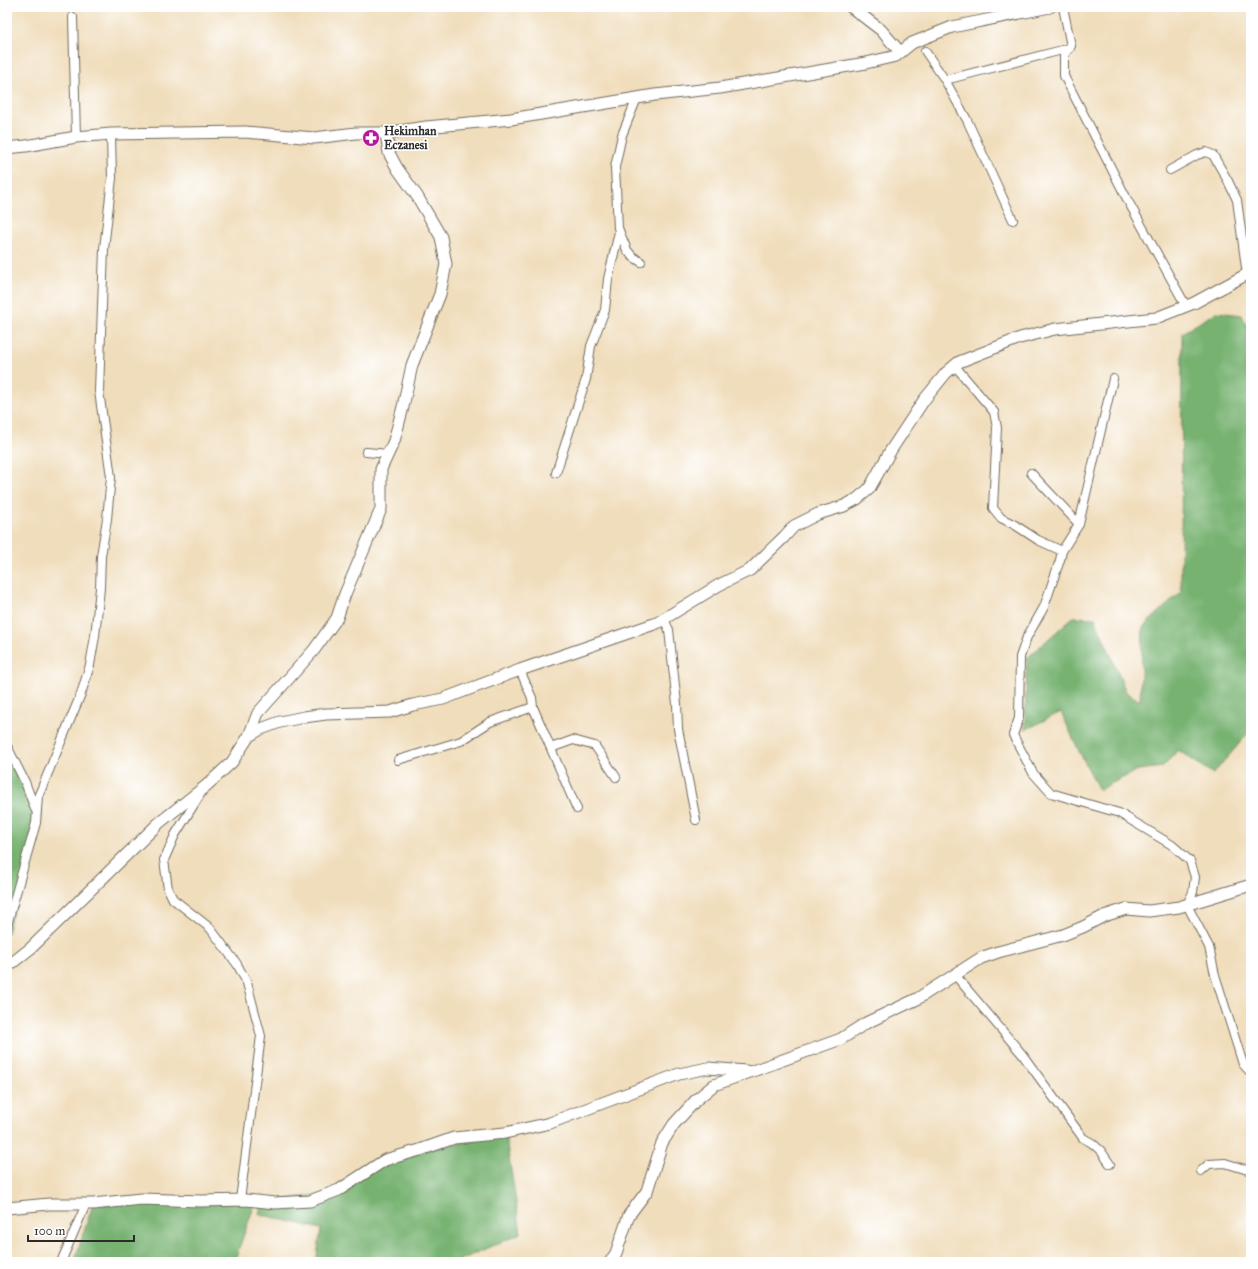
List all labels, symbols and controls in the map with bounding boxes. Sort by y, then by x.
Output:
place label: Hekimhan Eczanesi [384,124,437,152]
pharmacy icon: Hekimhan Eczanesi [361,128,381,148]
scale bar [28,1217,134,1243]
text: 100 m [34,1224,65,1238]

